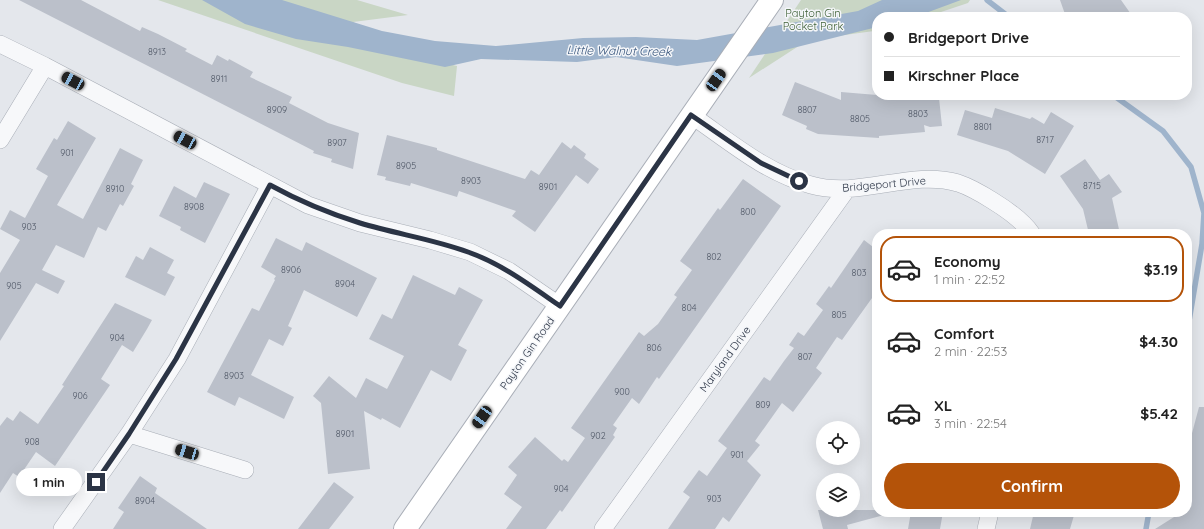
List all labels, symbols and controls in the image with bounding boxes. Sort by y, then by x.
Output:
park label: Payton Gin Pocket Park [783,6,843,33]
text: Bridgeport Drive [908,28,1029,47]
water label: Little Walnut Creek [567,42,673,59]
house number: 8913 [148,46,166,57]
text: Kirschner Place [908,66,1019,85]
car [704,67,728,93]
car [60,70,86,92]
house number: 8911 [211,73,227,84]
house number: 8909 [267,104,287,115]
house number: 8807 [797,104,817,115]
house number: 8803 [908,108,928,119]
house number: 8805 [850,113,870,124]
house number: 8801 [974,121,992,132]
car [172,129,198,151]
house number: 8717 [1036,134,1054,145]
house number: 8907 [327,137,347,148]
house number: 901 [60,147,74,158]
house number: 8905 [396,160,416,171]
route start [790,172,808,190]
street label: Bridgeport Drive [842,173,926,195]
house number: 8903 [461,175,481,186]
house number: 8715 [1083,180,1101,191]
house number: 8901 [539,181,557,192]
house number: 8910 [106,183,124,194]
house number: 8908 [184,201,204,212]
house number: 800 [740,206,756,217]
house number: 903 [21,221,37,232]
house number: 802 [706,251,722,262]
icon: car [886,251,922,287]
text: Economy [934,252,1001,271]
text: $3.19 [1144,260,1178,279]
house number: 8906 [281,264,301,275]
house number: 803 [852,267,867,278]
text: 1 min · 22:52 [934,271,1005,287]
house number: 8904 [335,278,355,289]
house number: 905 [6,280,22,291]
house number: 804 [682,302,697,313]
house number: 805 [831,309,847,320]
street label: Payton Gin Road [497,314,557,392]
street label: Maryland Drive [696,323,754,395]
icon: car [886,323,922,359]
text: Comfort [934,324,995,343]
house number: 904 [109,332,125,343]
text: $4.30 [1139,332,1178,351]
house number: 806 [646,342,662,353]
text: 2 min · 22:53 [934,343,1007,359]
house number: 807 [798,351,813,362]
house number: 8903 [224,370,244,381]
house number: 900 [614,386,630,397]
house number: 906 [72,390,88,401]
icon: car [886,395,922,431]
text: XL [934,396,952,415]
house number: 809 [755,399,771,410]
car [470,404,494,430]
text: $5.42 [1140,404,1178,423]
text: 3 min · 22:54 [934,415,1007,431]
map controls [816,421,860,517]
button: locate [816,421,860,465]
house number: 8901 [336,428,354,439]
house number: 902 [590,430,606,441]
house number: 908 [24,436,40,447]
car [174,443,200,461]
house number: 901 [730,449,744,460]
button: Confirm [884,463,1180,509]
callout: 1 min [16,468,82,496]
route end [87,473,105,491]
button: layers [816,473,860,517]
text: 1 min [33,474,65,490]
house number: 904 [553,483,569,494]
house number: 903 [706,493,722,504]
house number: 8904 [135,495,155,506]

